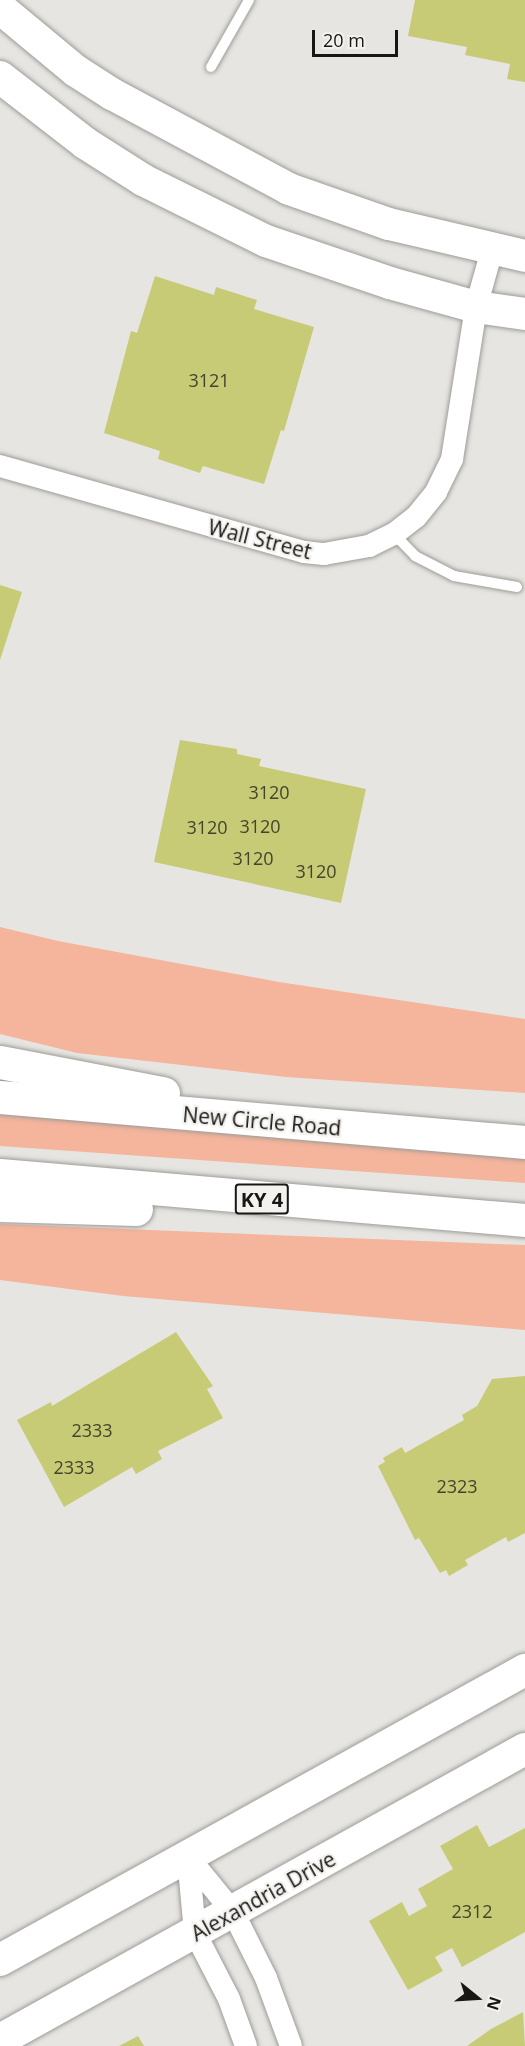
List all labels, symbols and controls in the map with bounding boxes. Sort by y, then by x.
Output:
scale bar [315,18,400,56]
text: 20 m [323,28,365,52]
house number: 3121 [188,369,230,391]
street label: Wall Street [206,514,314,564]
house number: 3120 [248,781,290,803]
house number: 3120 [239,815,281,837]
house number: 3120 [186,816,228,838]
house number: 3120 [232,847,274,869]
house number: 3120 [295,860,337,882]
street label: New Circle Road [182,1102,342,1140]
road number: KY 4 [234,1182,290,1216]
house number: 2333 [71,1419,113,1441]
house number: 2333 [53,1456,95,1478]
house number: 2323 [436,1475,478,1497]
street label: Alexandria Drive [186,1846,340,1946]
house number: 2312 [451,1900,493,1922]
north arrow [447,1968,507,2028]
text: N [482,1994,507,2013]

